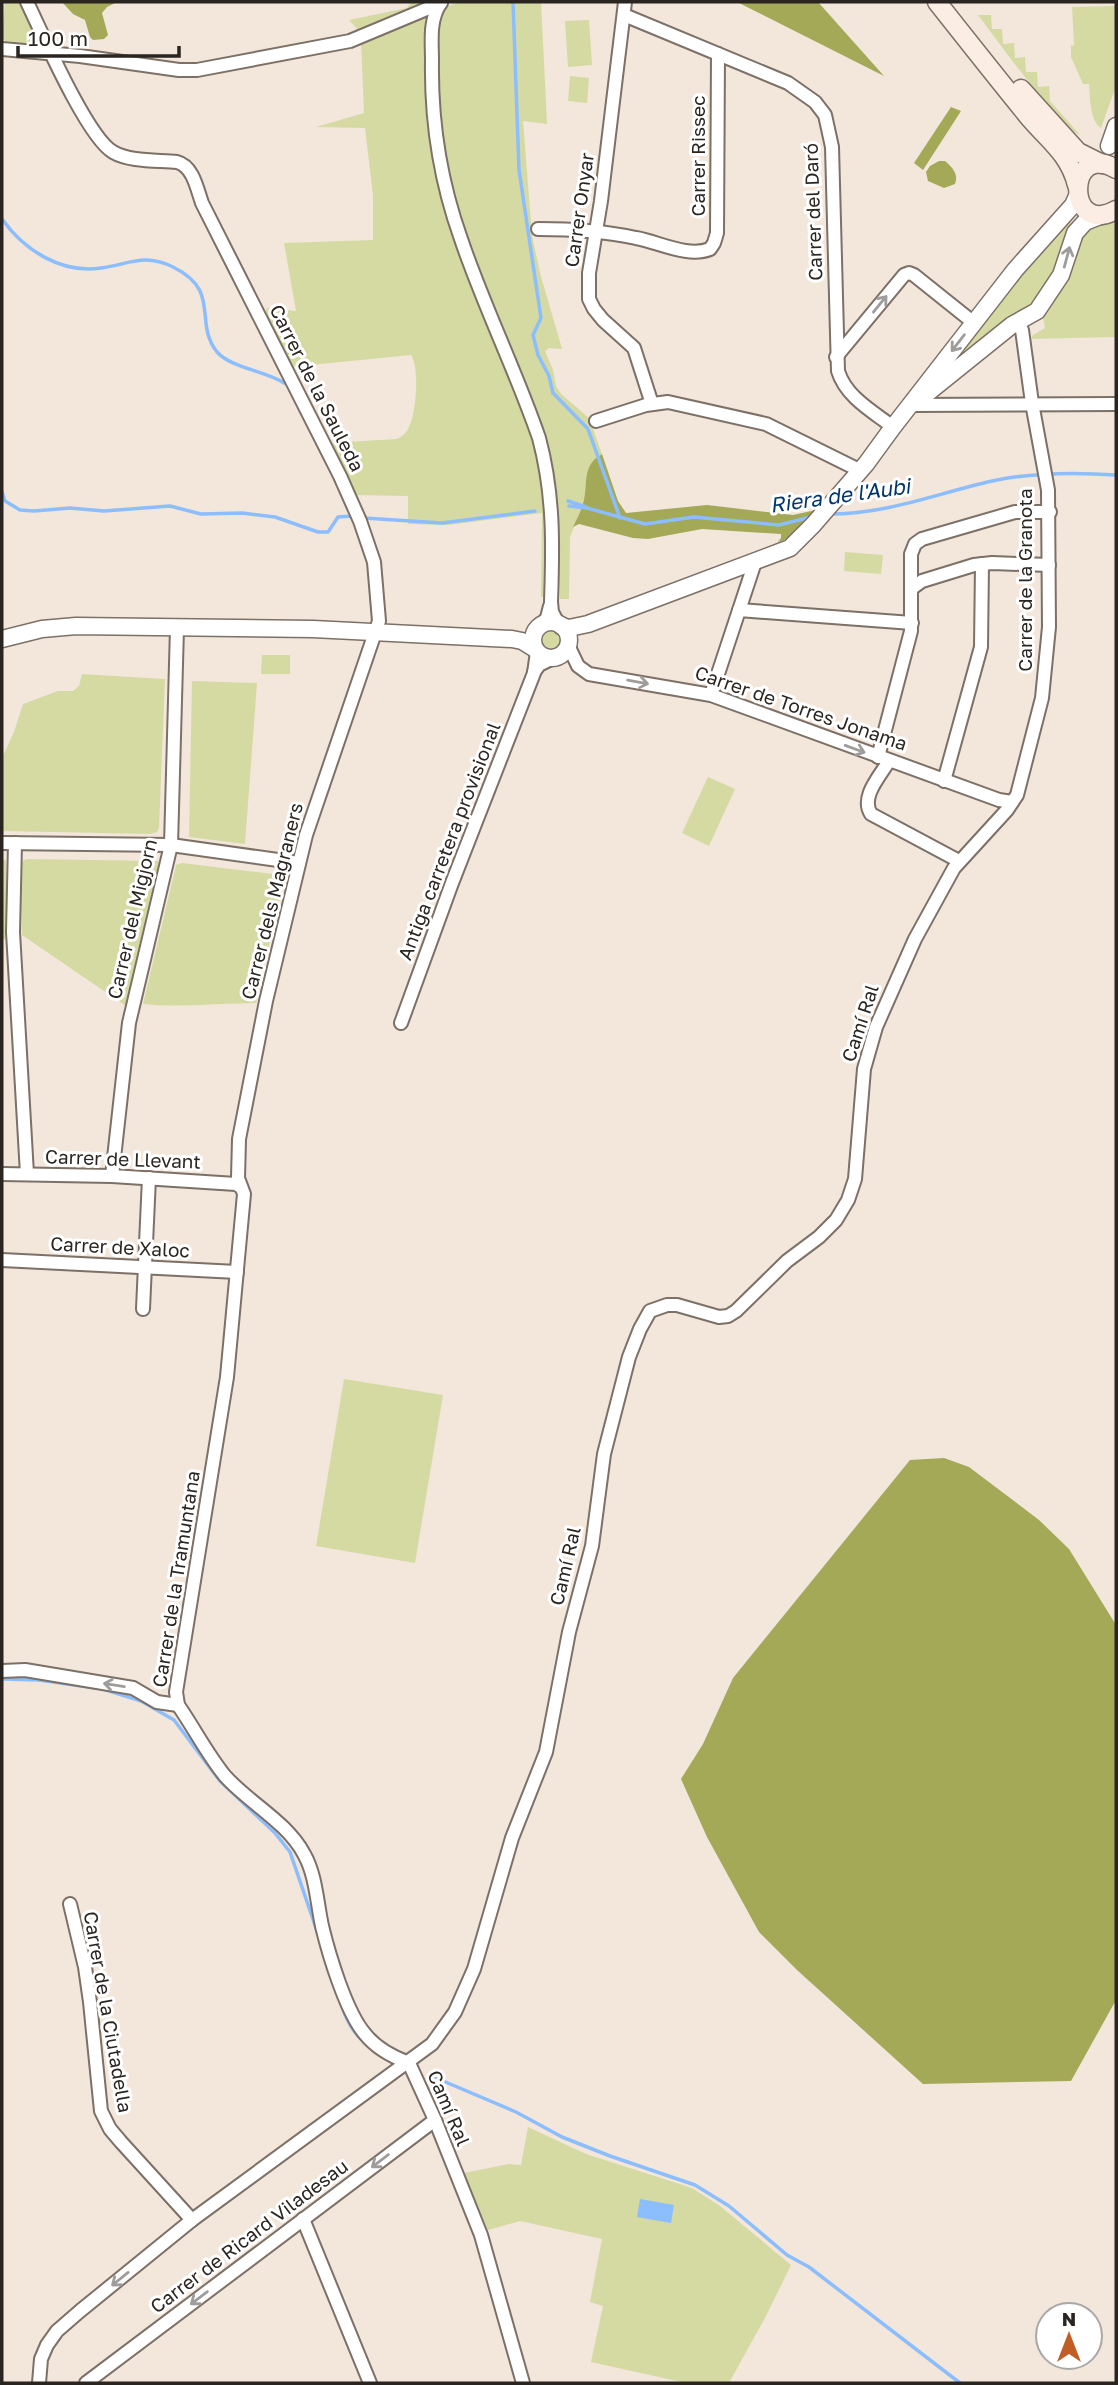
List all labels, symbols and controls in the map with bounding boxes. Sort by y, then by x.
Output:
scale bar [18,14,178,58]
text: 100 m [28,25,88,51]
street label: Carrer Rissec [686,96,709,217]
street label: Carrer del Daró [799,143,826,281]
street label: Carrer Onyar [559,151,598,268]
one-way arrow [1061,246,1074,269]
one-way arrow [872,295,887,313]
street label: Carrer de la Sauleda [265,300,370,475]
one-way arrow [950,333,965,352]
water label: Riera de l'Aubi [768,472,914,518]
street label: Carrer de la Granota [1013,488,1036,672]
street label: Carrer de Torres Jonama [692,660,910,755]
one-way arrow [627,676,649,689]
street label: Antiga carretera provisional [392,719,505,963]
one-way arrow [844,743,866,756]
street label: Carrer dels Magraners [236,800,307,1002]
street label: Carrer del Migjorn [102,837,161,1001]
street label: Camí Ral [836,981,883,1064]
street label: Carrer de Llevant [45,1144,201,1173]
street label: Carrer de Xaloc [50,1231,190,1262]
street label: Carrer de la Tramuntana [147,1469,204,1689]
street label: Camí Ral [544,1524,585,1607]
one-way arrow [103,1678,126,1691]
street label: Carrer de la Ciutadella [79,1909,138,2114]
street label: Camí Ral [423,2067,476,2149]
street label: Carrer de Ricard Viladesau [145,2154,352,2317]
one-way arrow [372,2154,390,2169]
one-way arrow [111,2271,129,2286]
one-way arrow [190,2291,209,2306]
north arrow [1034,2301,1104,2371]
text: N [1062,2307,1076,2330]

